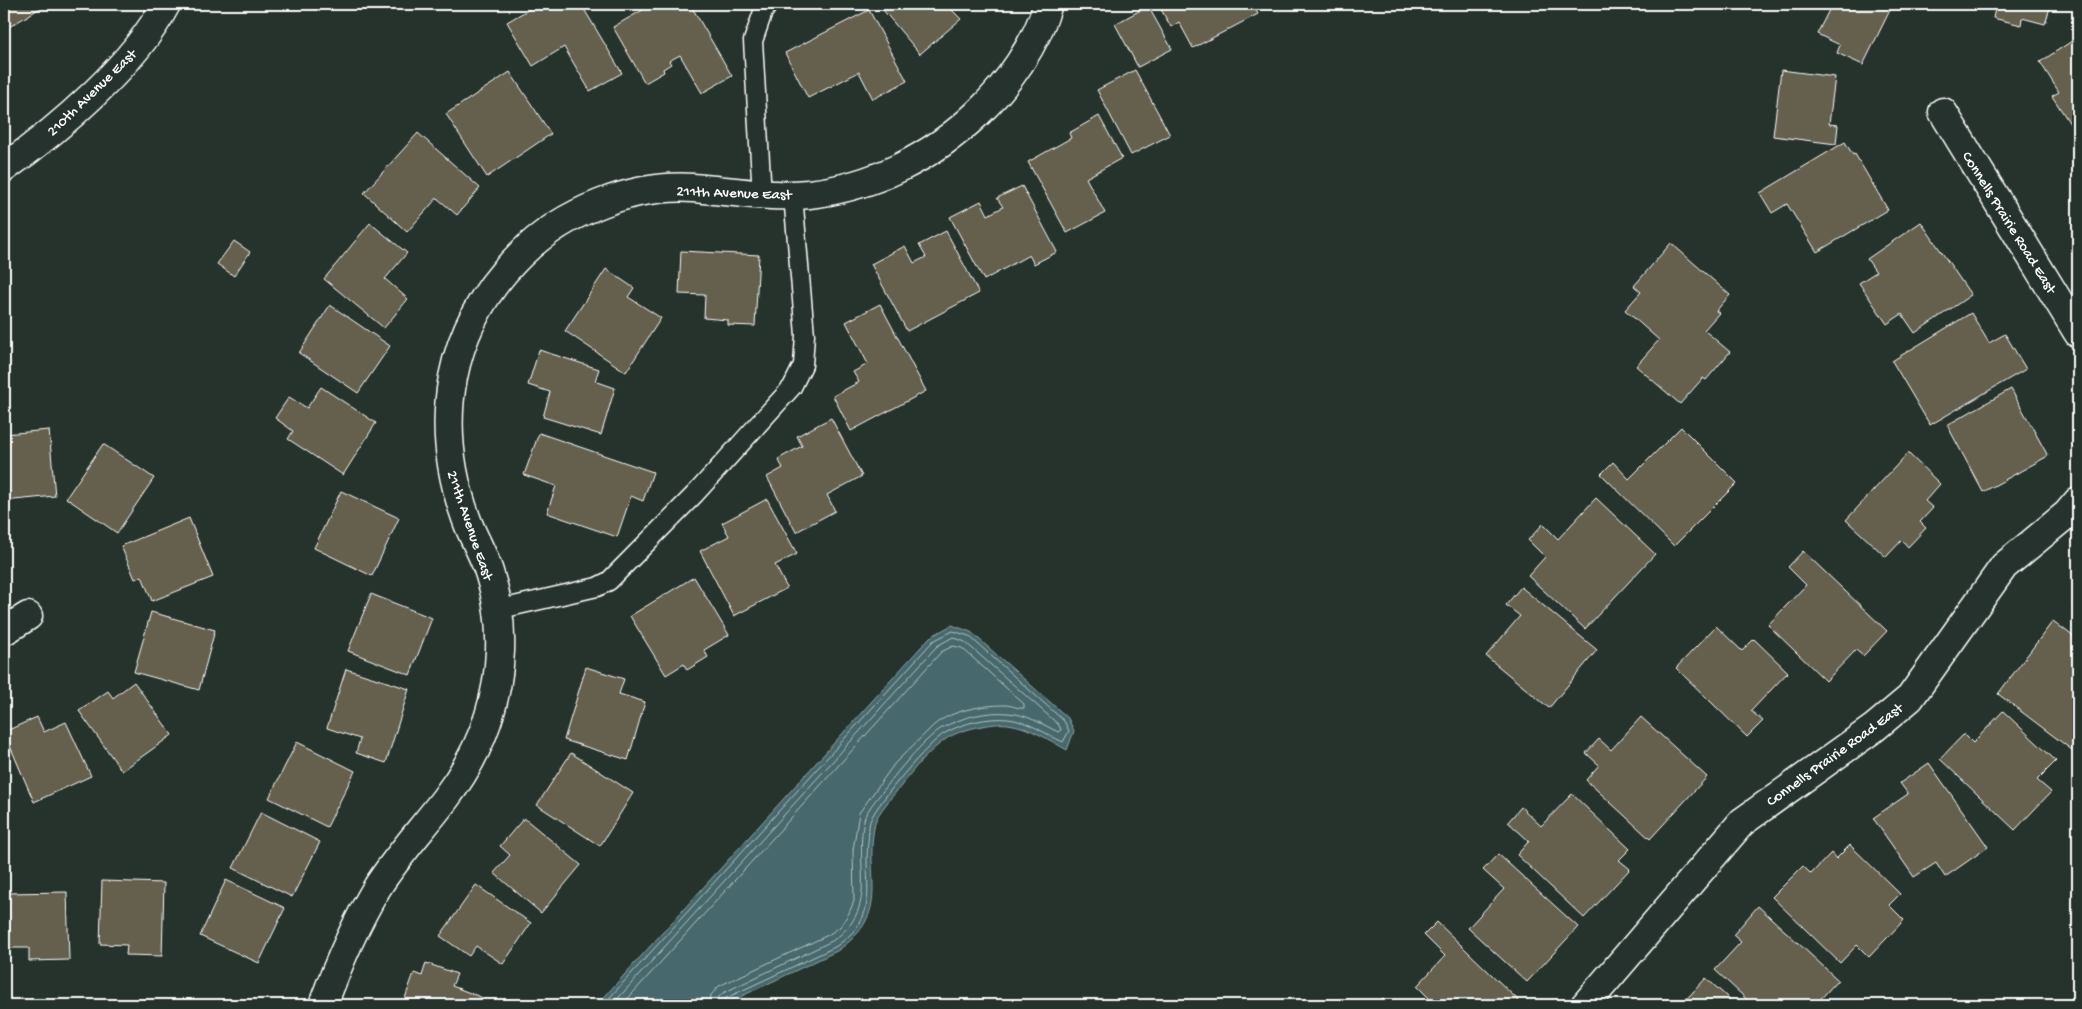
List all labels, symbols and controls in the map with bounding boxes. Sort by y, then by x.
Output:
street label: 210th Avenue East [44,45,142,141]
street label: Connells Prairie Road East [1957,149,2060,299]
street label: 211th Avenue East [676,183,794,205]
street label: 211th Avenue East [442,468,497,585]
street label: Connells Prairie Road East [1763,699,1908,811]

